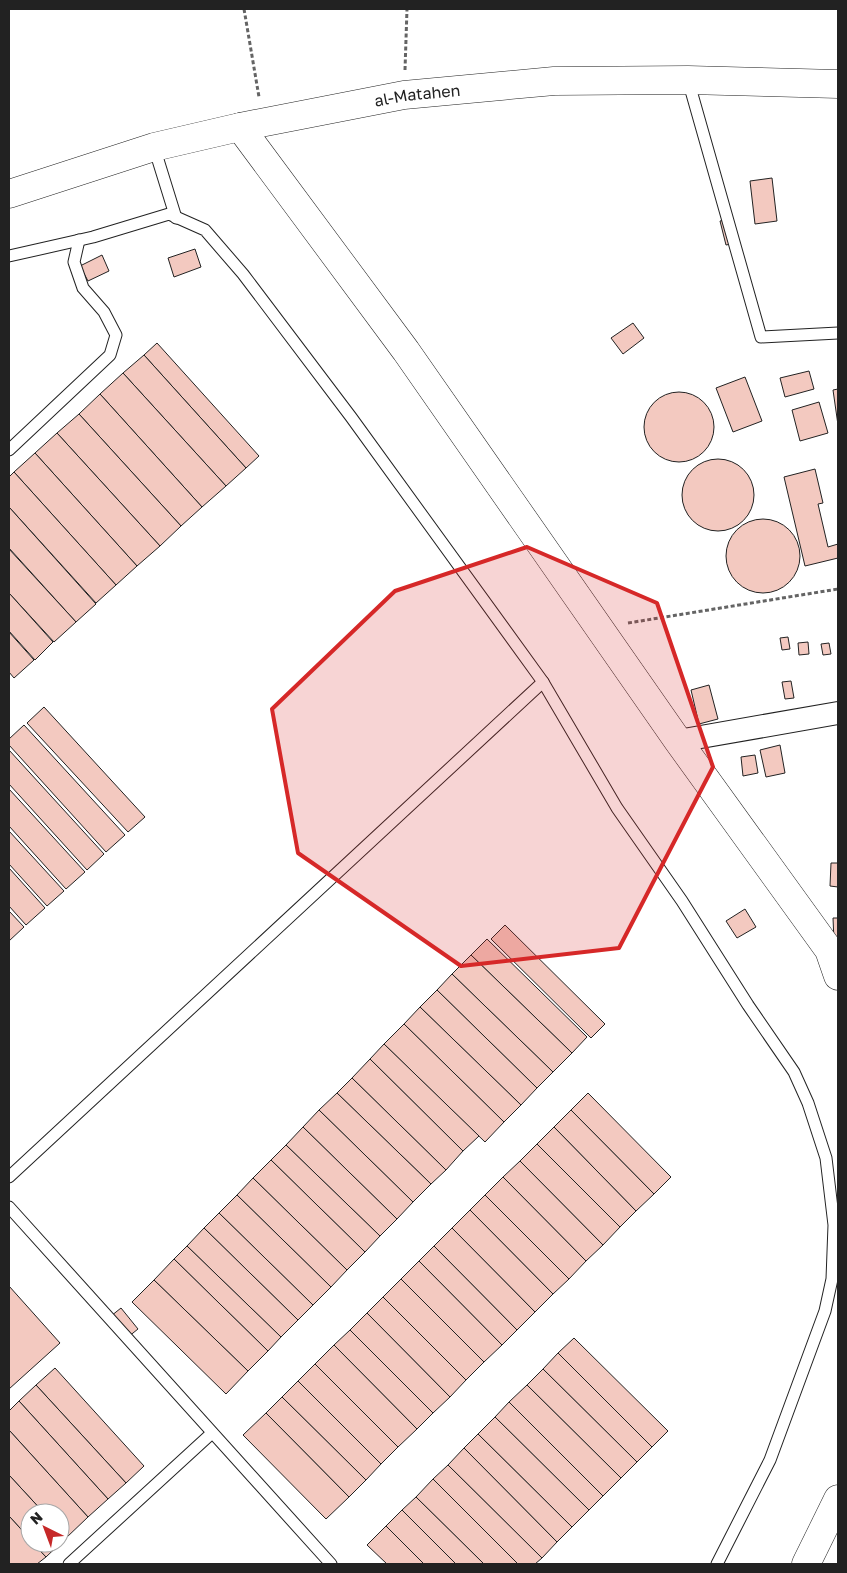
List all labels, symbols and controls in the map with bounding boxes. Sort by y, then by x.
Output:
street label: al-Matahen [372,80,461,111]
north arrow [20,1503,70,1553]
text: N [26,1508,46,1528]

